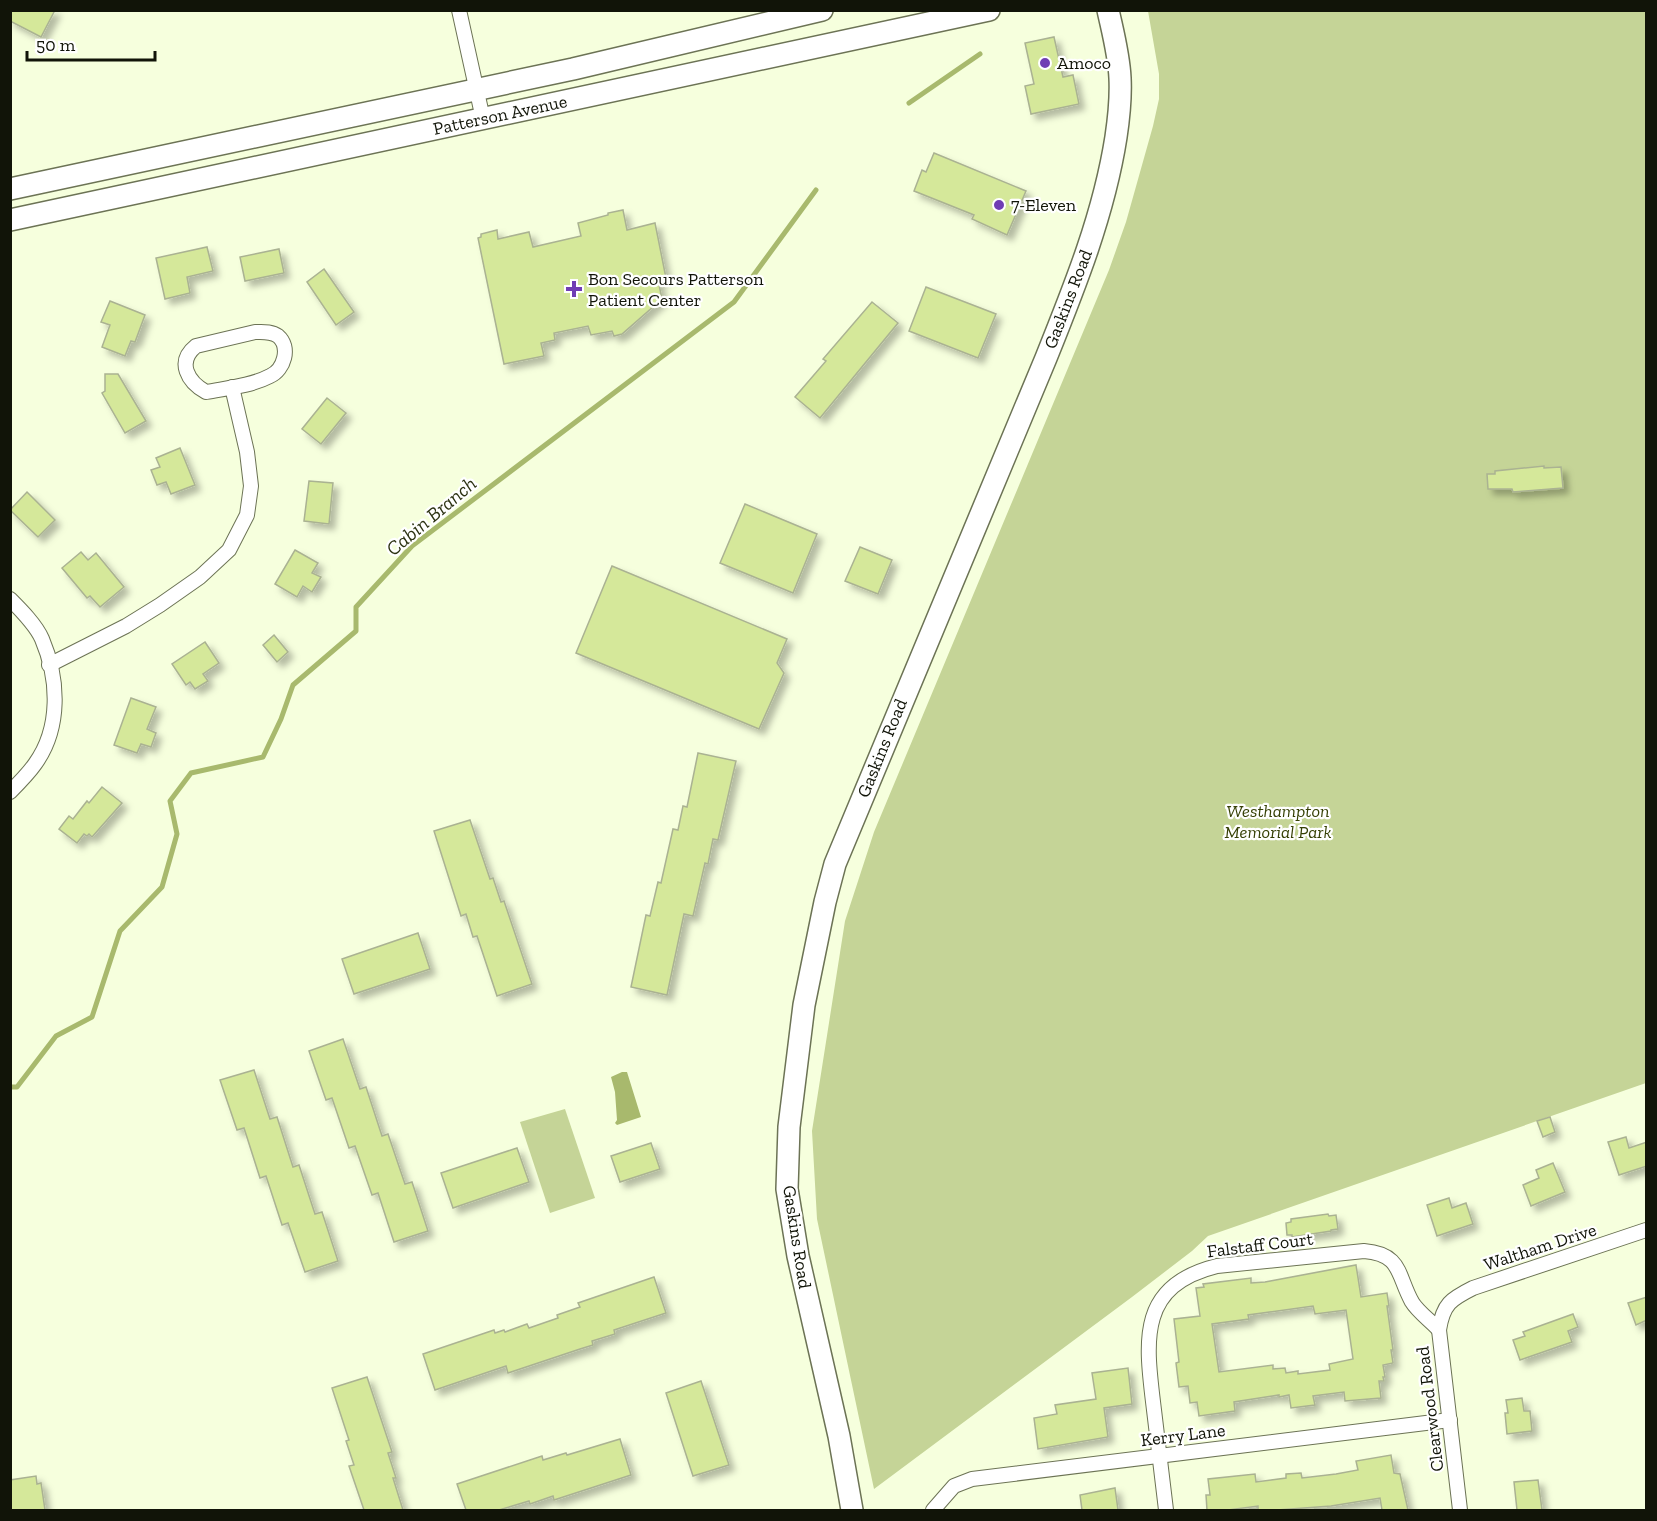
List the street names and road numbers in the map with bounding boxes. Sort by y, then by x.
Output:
street label: Patterson Avenue [431,90,569,140]
street label: Gaskins Road [1039,246,1097,352]
street label: Gaskins Road [852,695,912,801]
street label: Gaskins Road [778,1184,816,1290]
street label: Waltham Drive [1481,1218,1599,1276]
street label: Falstaff Court [1206,1228,1315,1262]
street label: Clearwood Road [1411,1345,1449,1473]
street label: Kerry Lane [1140,1419,1226,1451]

